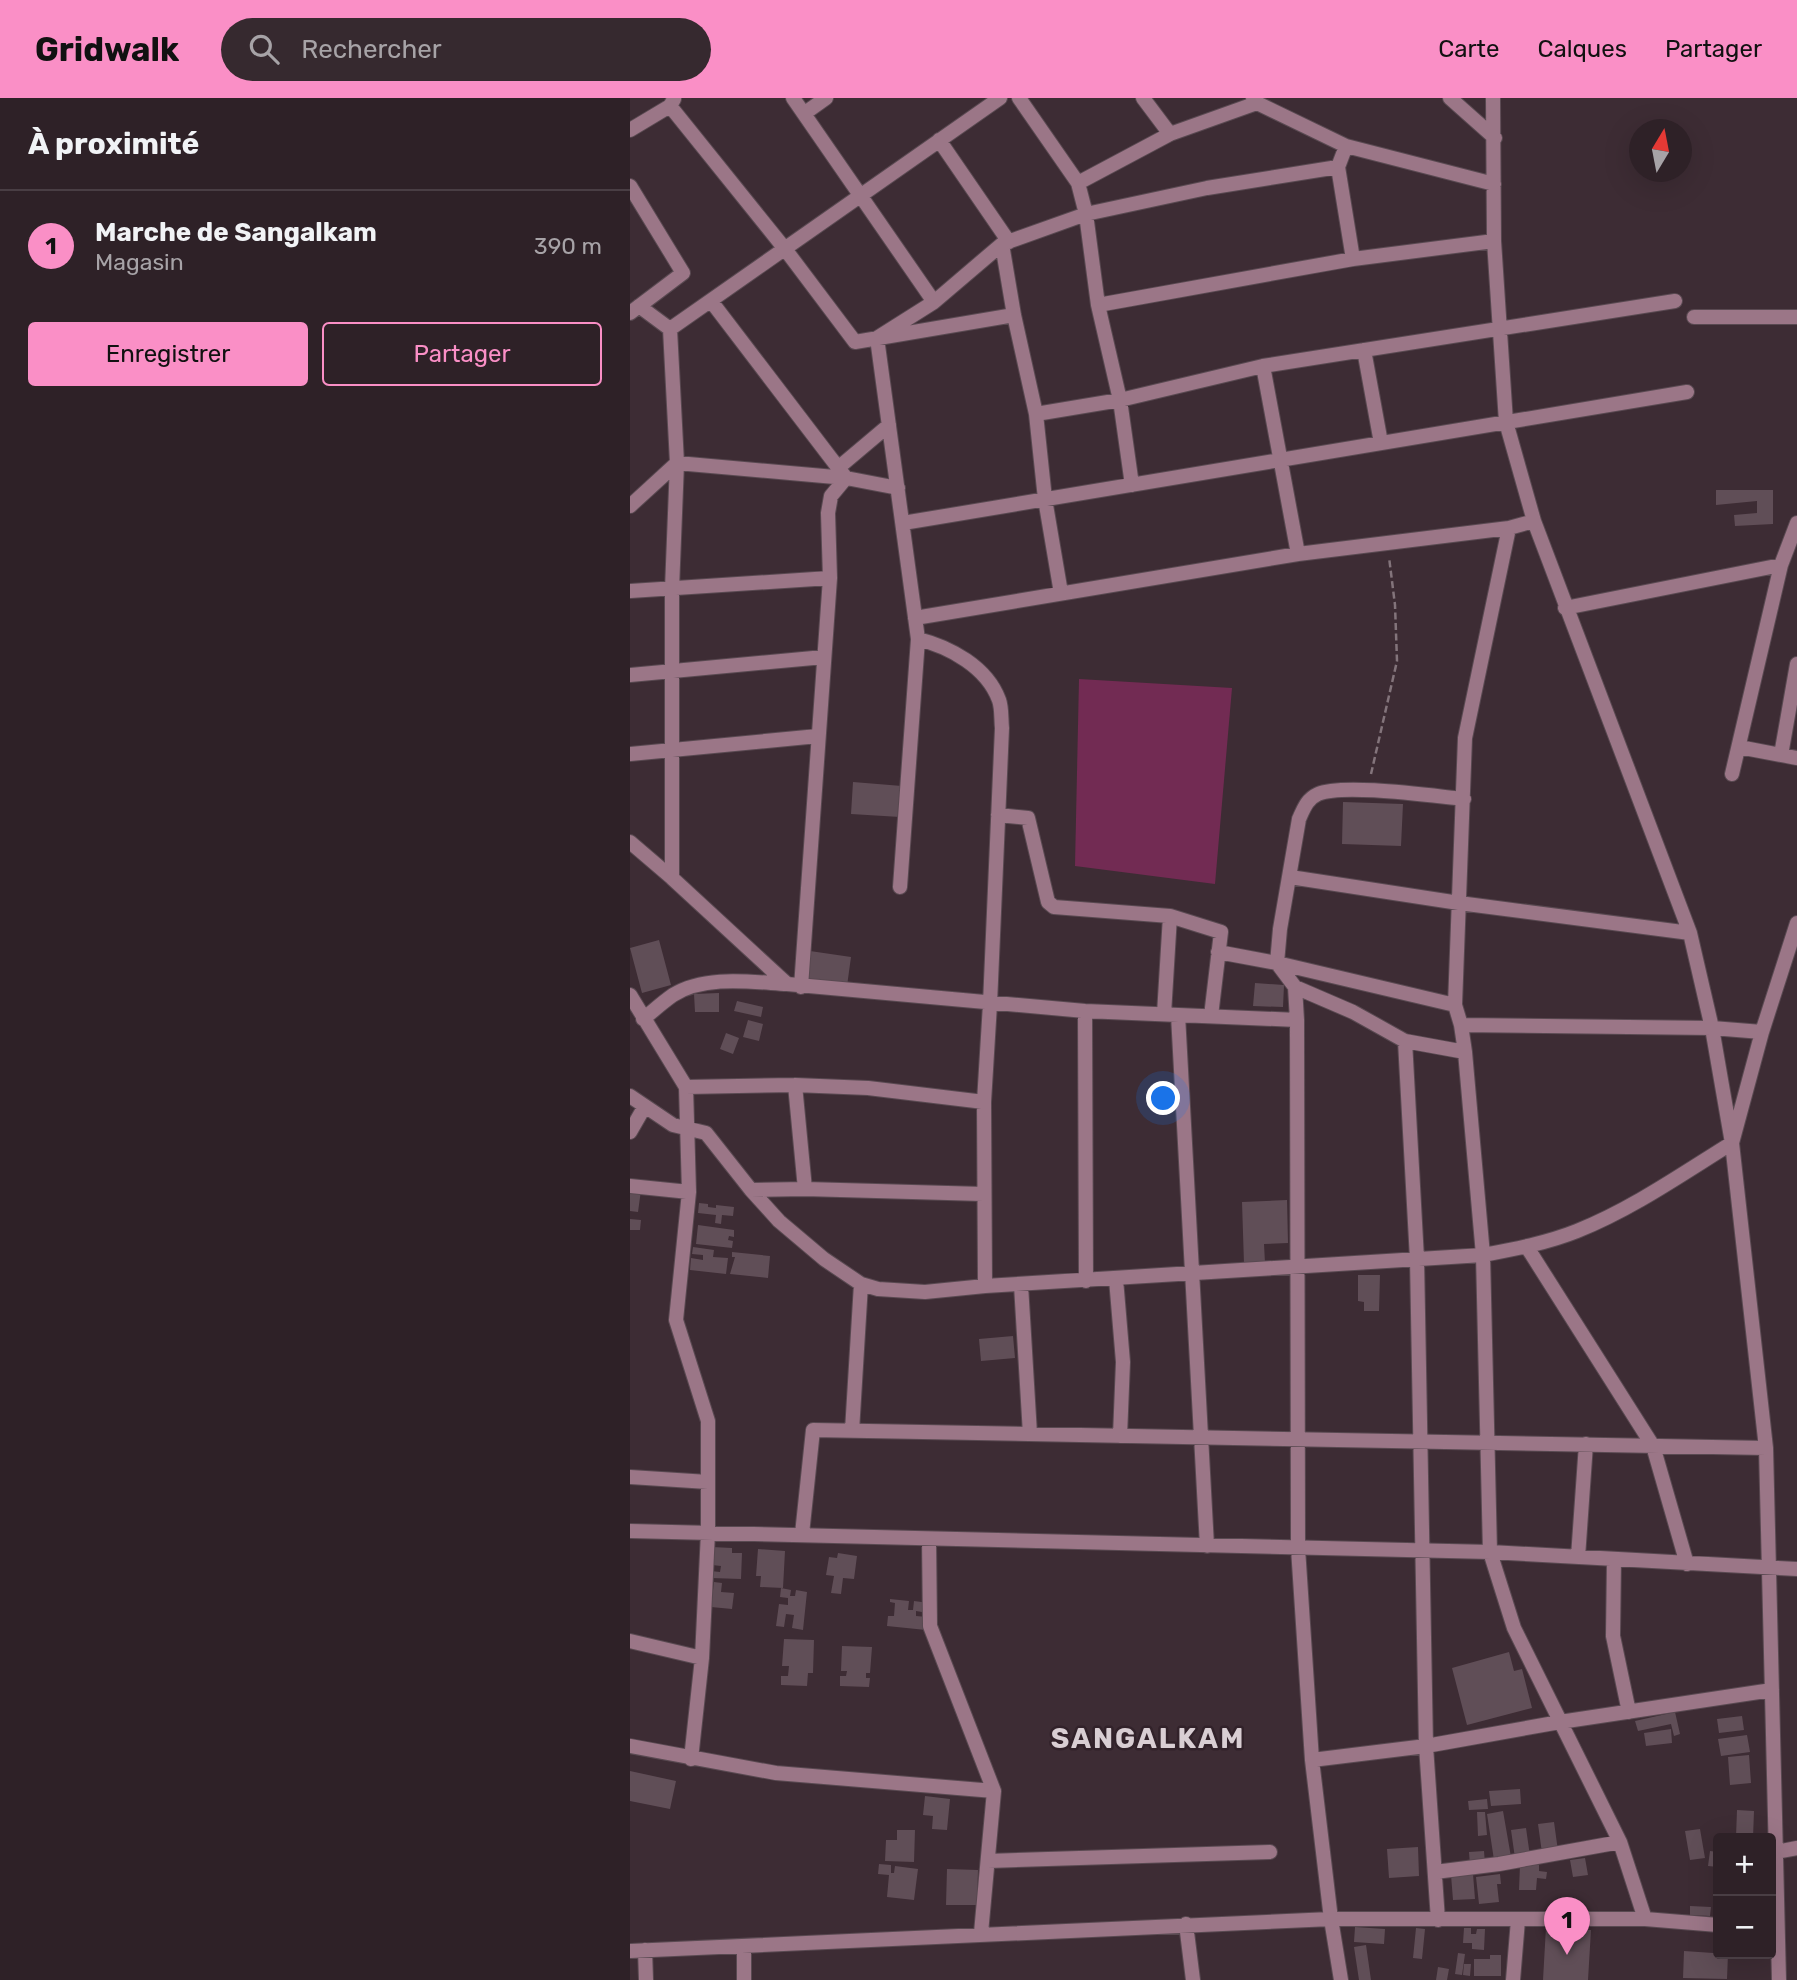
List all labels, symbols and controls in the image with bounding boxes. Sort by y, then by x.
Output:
search box [221,18,711,81]
text: Gridwalk [35,30,179,69]
icon: search [245,30,283,68]
text: Rechercher [301,34,442,65]
text: Carte [1438,35,1499,63]
text: Calques [1537,35,1627,63]
text: Partager [1665,35,1762,63]
north arrow [1629,119,1692,182]
text: À proximité [28,126,199,162]
text: Marche de Sangalkam [95,217,377,248]
text: 1 [45,232,57,260]
text: 390 m [534,232,602,260]
text: Magasin [95,248,184,276]
button: Enregistrer [28,322,308,386]
button: Partager [322,322,602,386]
your location [1146,1081,1180,1115]
district label: SANGALKAM [1051,1722,1245,1755]
map controls [1713,1833,1776,1959]
button: + [1713,1833,1776,1896]
button: − [1713,1896,1776,1959]
pin: 1 [1544,1897,1590,1955]

